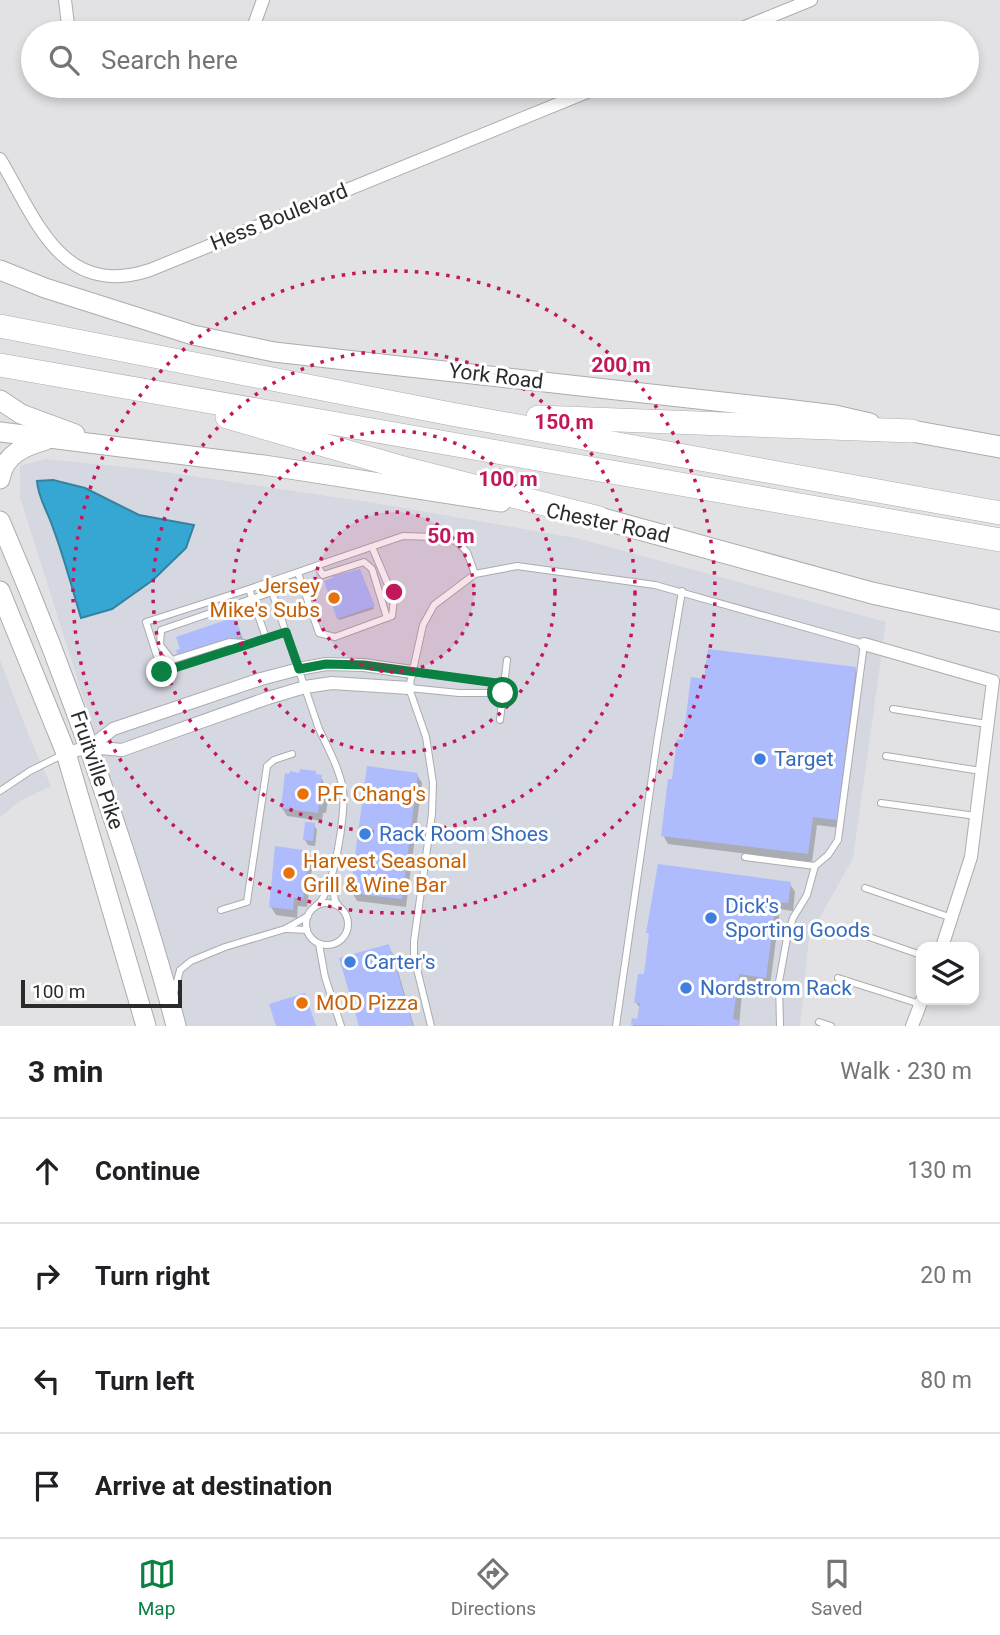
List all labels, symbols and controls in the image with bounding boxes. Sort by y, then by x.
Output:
search box [21,21,979,98]
icon: search [45,41,83,79]
text: Search here [101,45,238,75]
street label: Hess Boulevard [207,179,351,255]
text: 200 m [591,353,651,377]
street label: York Road [447,358,545,394]
text: 150 m [534,410,594,434]
text: 100 m [478,467,538,491]
street label: Chester Road [544,498,672,548]
text: 50 m [427,524,475,548]
place label: Jersey Mike's Subs [210,574,320,622]
centre of rings [382,580,406,604]
marker: Jersey Mike's Subs [326,590,342,606]
route end [146,656,177,687]
route start [487,677,518,708]
street label: Fruitville Pike [66,708,128,832]
place label: Target [774,747,834,771]
marker: Target [752,751,768,767]
place label: P.F. Chang's [317,782,426,806]
marker: P.F. Chang's [295,786,311,802]
place label: Rack Room Shoes [379,822,549,846]
marker: Rack Room Shoes [357,826,373,842]
place label: Harvest Seasonal Grill & Wine Bar [303,849,467,897]
marker: Harvest Seasonal Grill & Wine Bar [281,865,297,881]
place label: Dick's Sporting Goods [725,894,870,942]
marker: Dick's Sporting Goods [703,910,719,926]
map controls [916,942,979,1005]
button: layers [916,942,979,1005]
place label: Carter's [364,950,436,974]
marker: Carter's [342,954,358,970]
place label: Nordstrom Rack [700,976,852,1000]
scale bar [21,977,182,1009]
text: 100 m [32,980,85,1003]
marker: Nordstrom Rack [678,980,694,996]
place label: MOD Pizza [316,991,418,1015]
marker: MOD Pizza [294,995,310,1011]
text: 3 min [28,1054,103,1089]
text: Walk · 230 m [840,1058,972,1085]
icon: ahead [28,1152,66,1190]
text: Continue [95,1156,200,1186]
text: 130 m [907,1157,972,1184]
icon: right [28,1257,66,1295]
text: Turn right [95,1261,210,1291]
text: 20 m [920,1262,972,1289]
icon: left [28,1362,66,1400]
text: Turn left [95,1366,194,1396]
text: 80 m [920,1367,972,1394]
icon: arrive [28,1467,66,1505]
text: Arrive at destination [95,1471,332,1501]
tab: Map [138,1555,176,1620]
tab: Directions [451,1555,536,1620]
tab: Saved [811,1555,862,1620]

